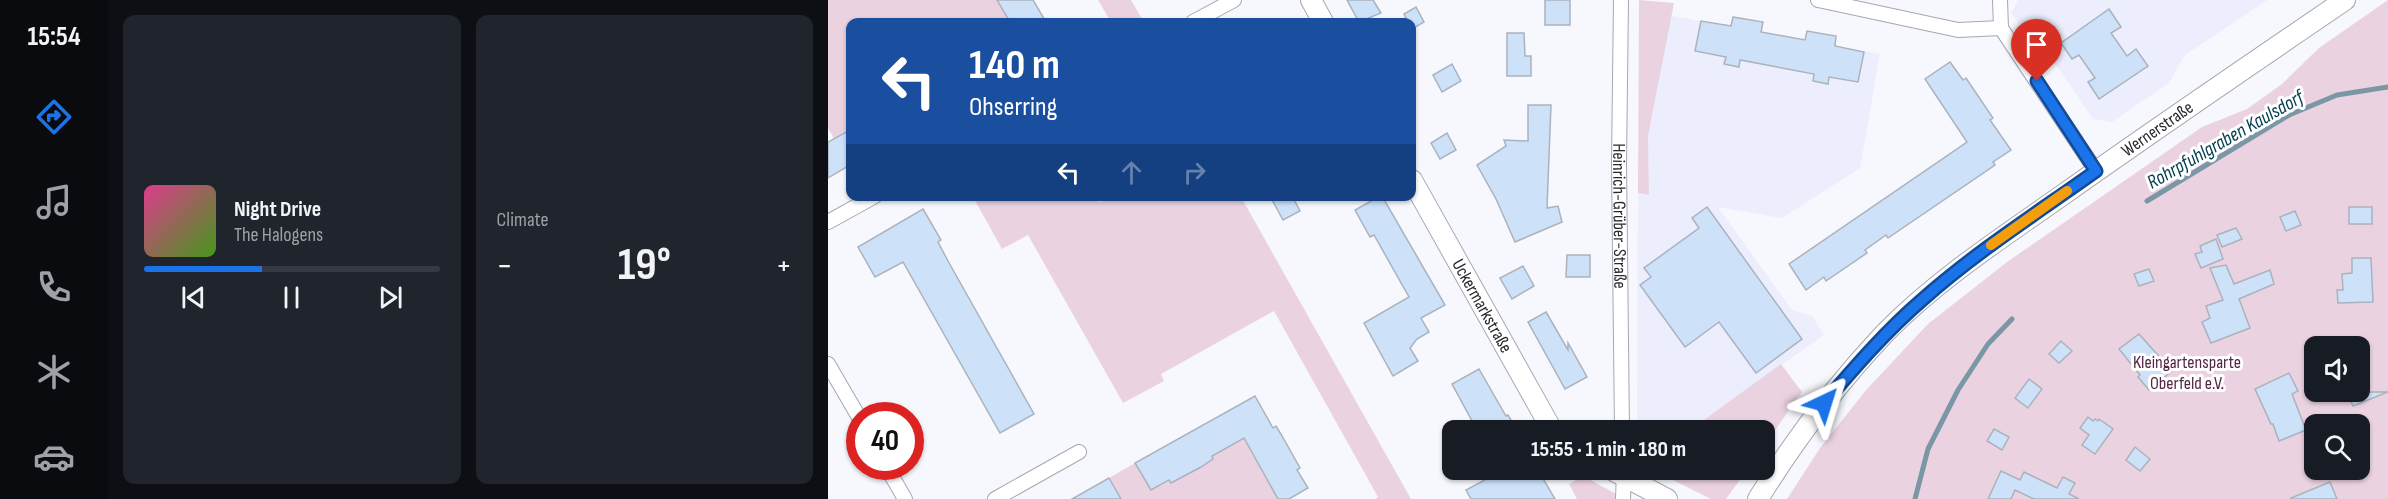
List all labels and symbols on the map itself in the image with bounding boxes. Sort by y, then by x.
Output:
pin [2011,19,2062,81]
water label: Rohrpfuhlgraben Kaulsdorf [2143,84,2310,195]
street label: Wernerstraße [2118,97,2197,161]
street label: Heinrich-Grüber-Straße [1608,143,1630,289]
street label: Uckermarkstraße [1447,255,1517,356]
park label: Kleingartensparte Oberfeld e.V. [2133,352,2241,394]
position arrow [1792,371,1856,435]
speed limit sign: 40 [846,402,924,480]

